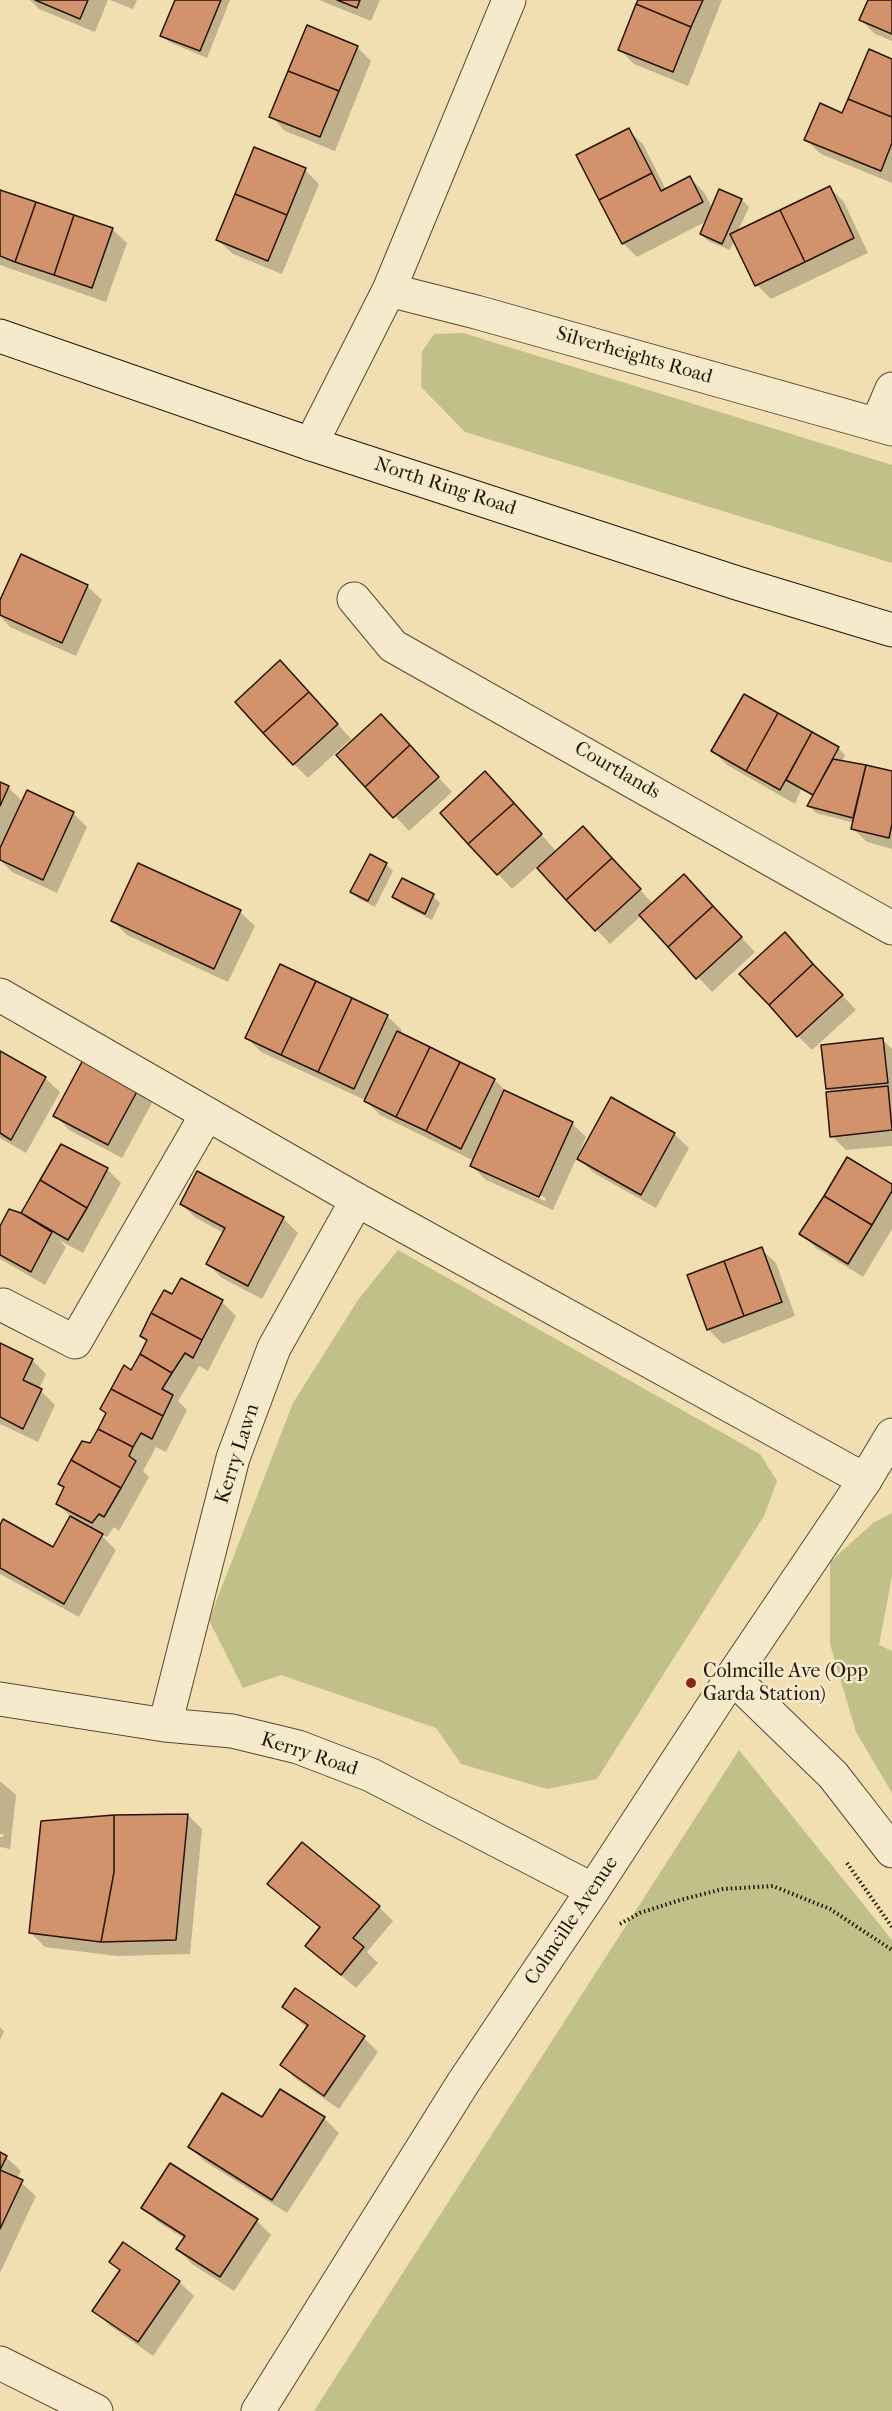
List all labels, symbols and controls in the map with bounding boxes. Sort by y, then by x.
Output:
street label: Silverheights Road [553,322,715,390]
street label: North Ring Road [371,453,519,521]
street label: Courtlands [570,737,664,805]
street label: Kerry Lawn [211,1401,265,1507]
place label: Colmcille Ave (Opp Garda Station) [703,1660,868,1707]
marker: Colmcille Ave (Opp Garda Station) [684,1676,698,1690]
street label: Kerry Road [257,1728,361,1782]
street label: Colmcille Avenue [520,1852,624,1990]

